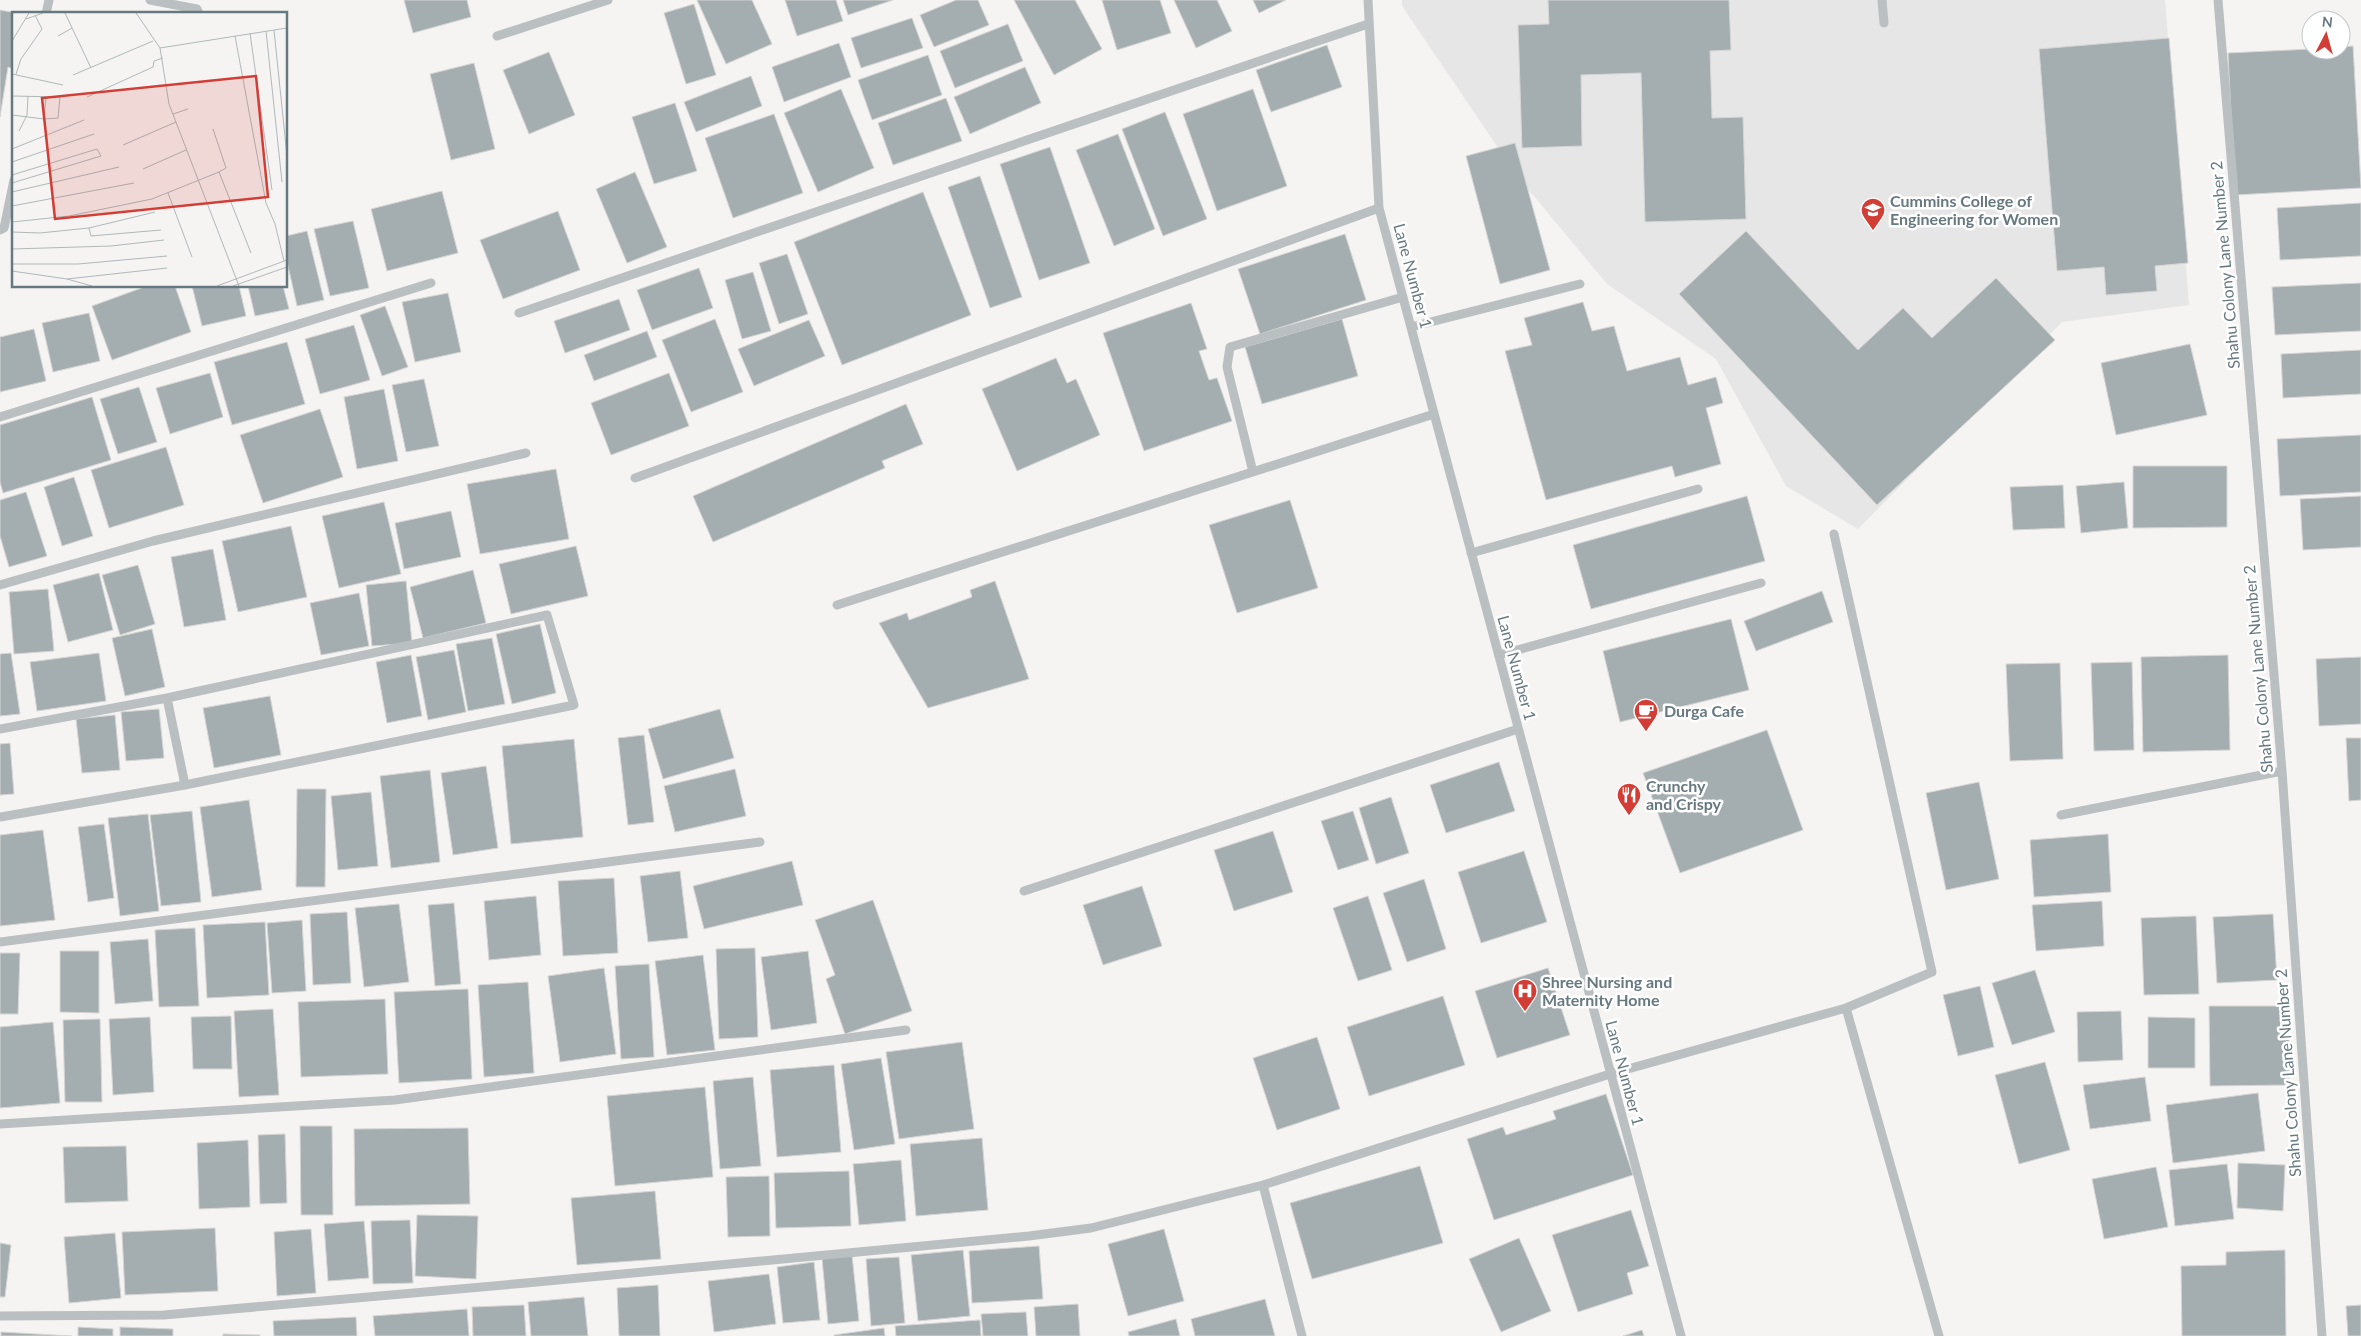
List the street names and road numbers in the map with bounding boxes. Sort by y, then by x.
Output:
street label: Shahu Colony Lane Number 2 [2206,160,2243,370]
street label: Lane Number 1 [1390,221,1437,331]
street label: Shahu Colony Lane Number 2 [2239,564,2276,774]
street label: Lane Number 1 [1494,613,1541,723]
street label: Shahu Colony Lane Number 2 [2271,968,2304,1178]
street label: Lane Number 1 [1602,1018,1649,1128]

